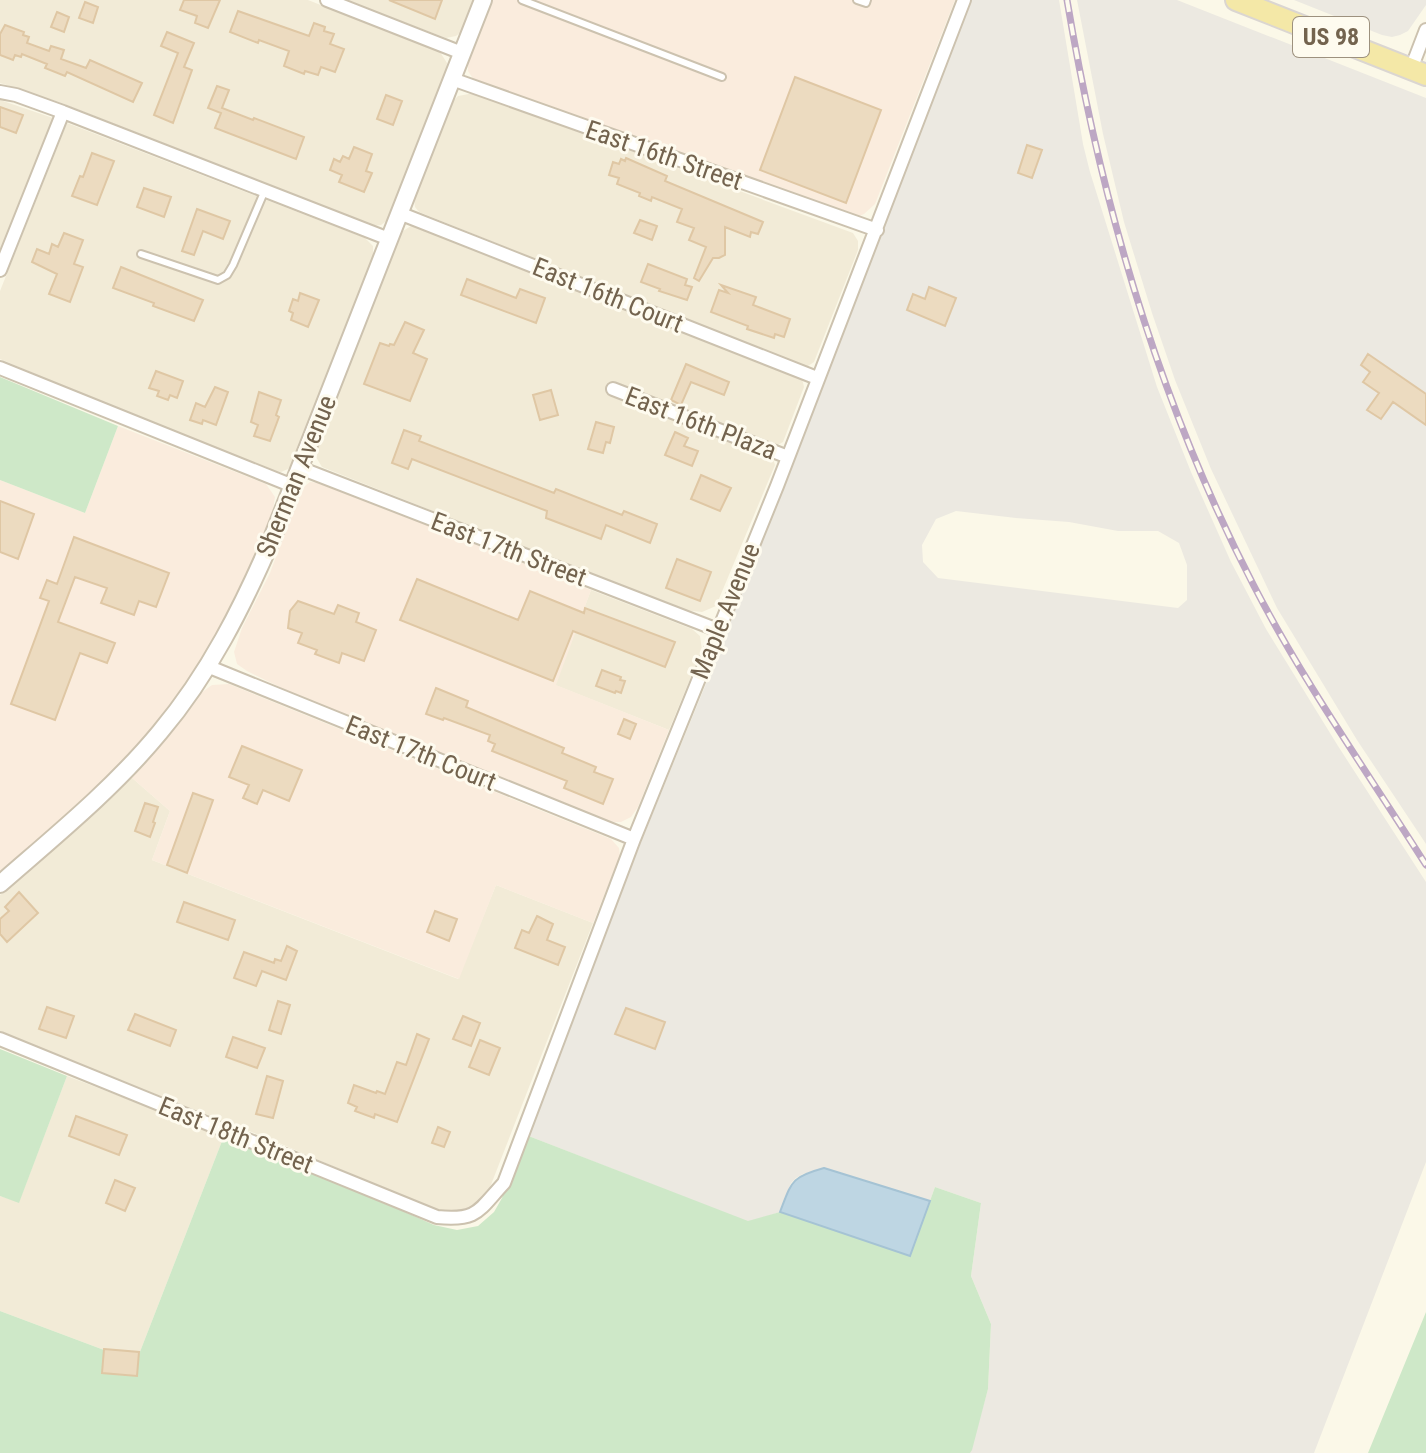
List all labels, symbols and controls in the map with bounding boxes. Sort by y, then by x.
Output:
road number: US 98 [1293,17,1369,57]
street label: East 16th Street [582,114,746,196]
street label: East 16th Court [528,251,688,339]
street label: East 16th Plaza [621,380,781,466]
street label: Sherman Avenue [250,391,342,561]
street label: East 17th Street [427,506,591,592]
street label: Maple Avenue [684,539,766,683]
street label: East 17th Court [341,709,501,797]
street label: East 18th Street [154,1090,318,1180]

